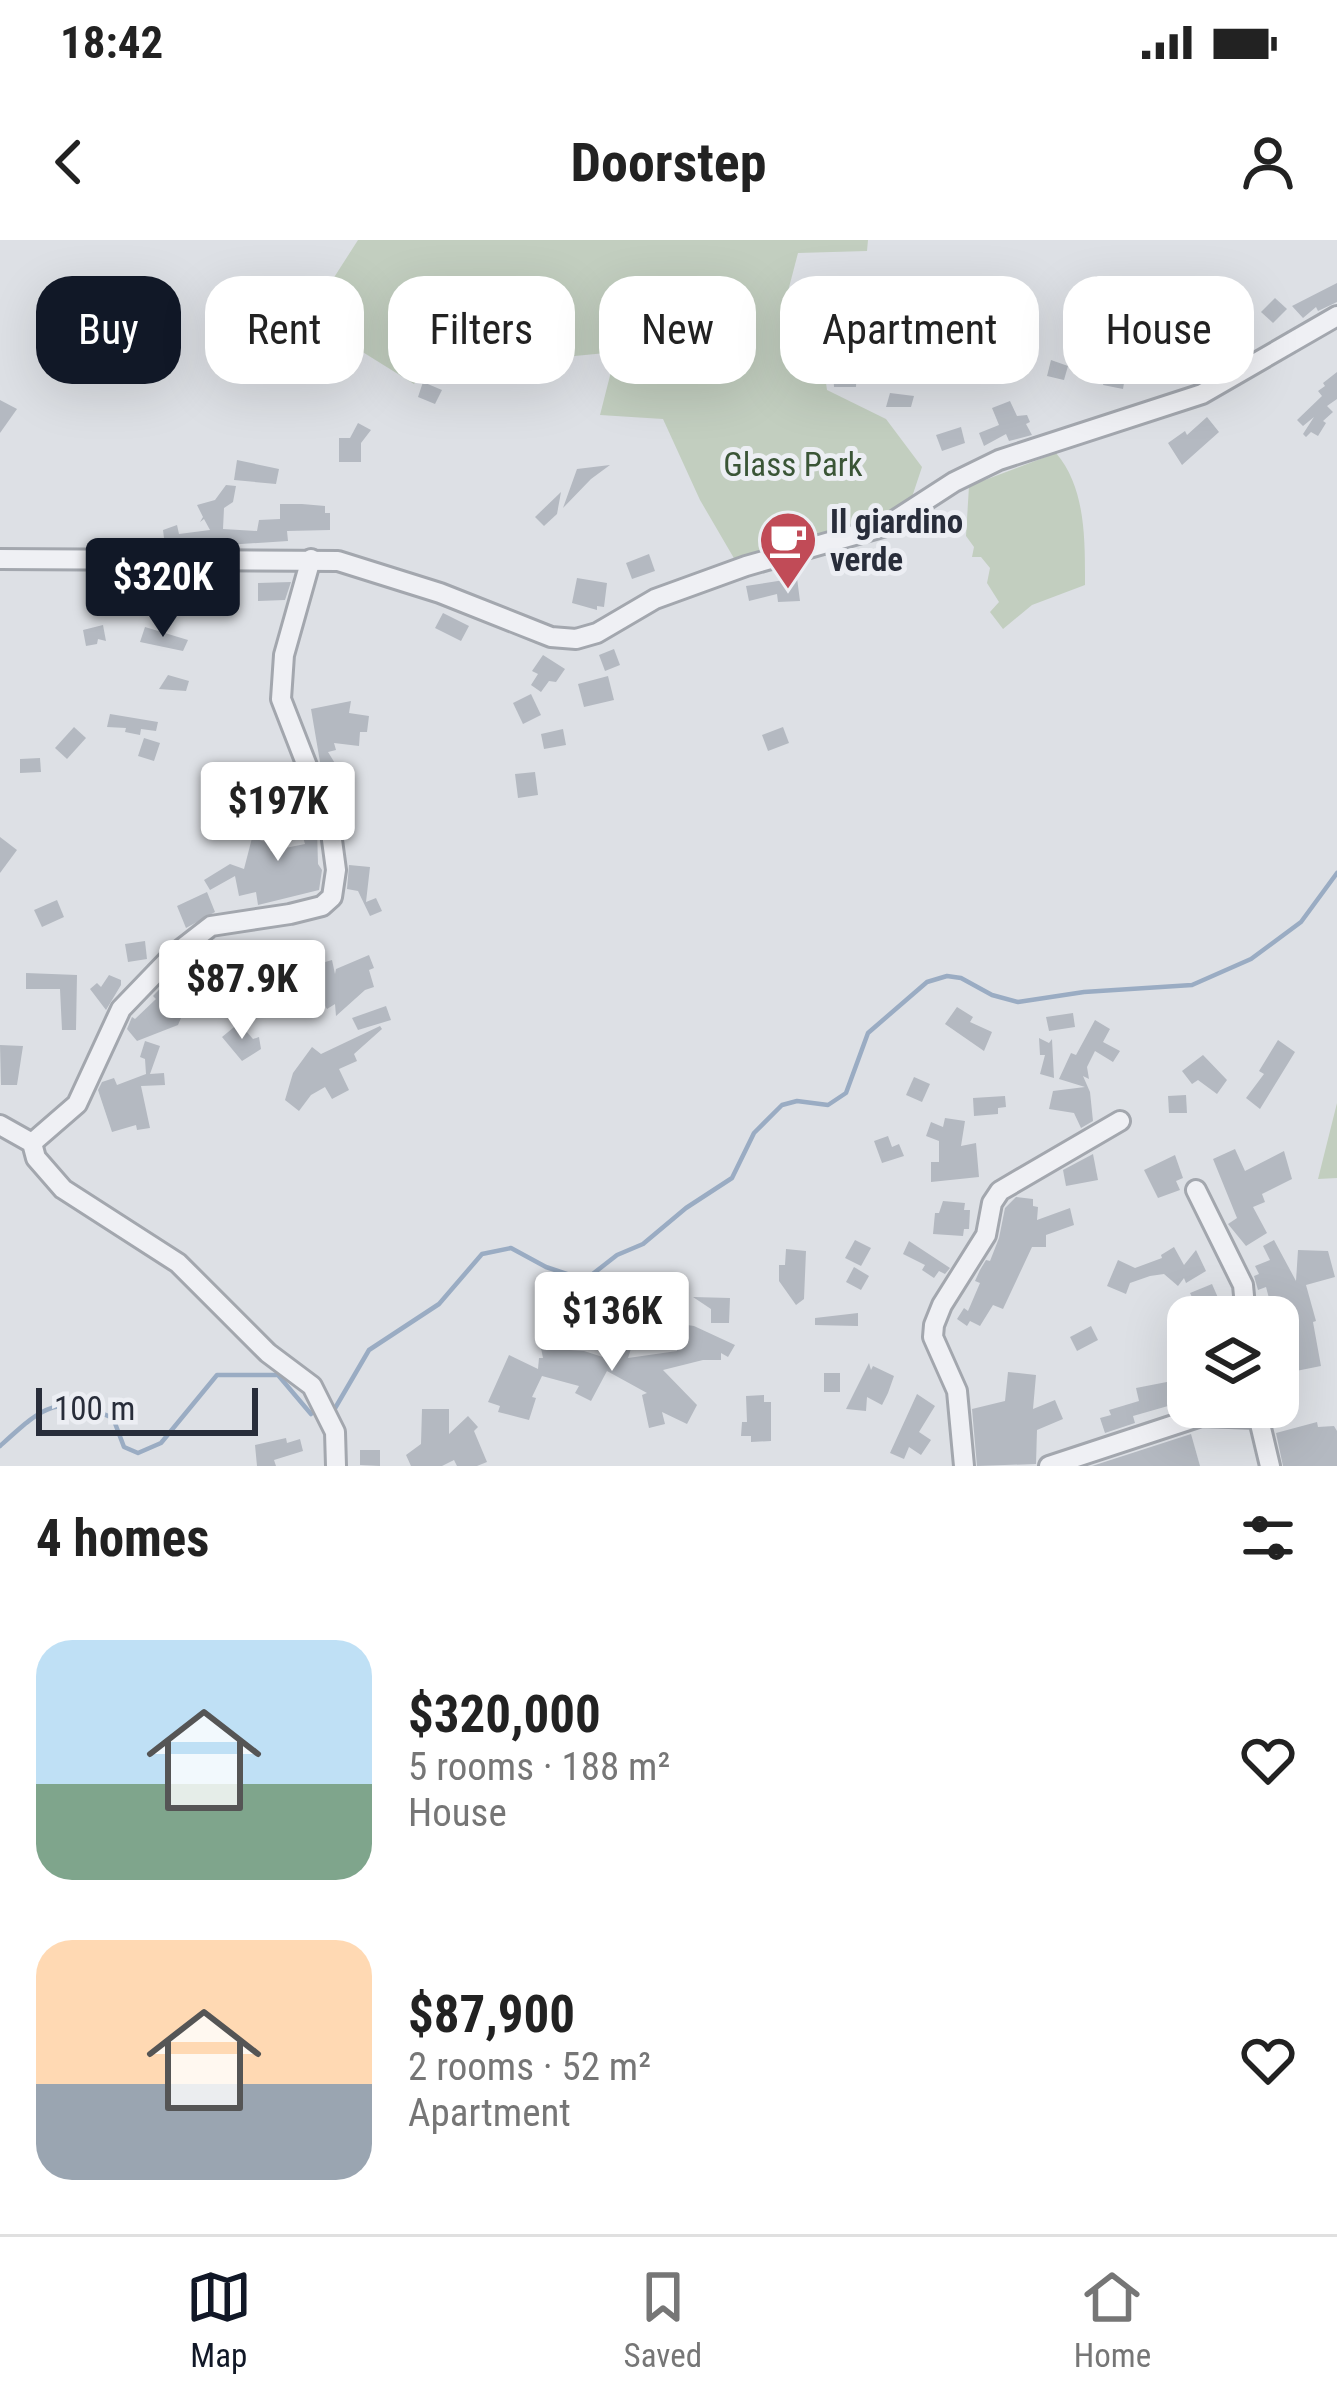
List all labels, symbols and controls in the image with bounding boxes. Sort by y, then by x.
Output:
text: 18:42 [60,16,163,69]
icon: back [36,129,102,195]
icon: person [1235,129,1301,195]
text: Doorstep [571,131,766,194]
chip: Buy [36,276,181,384]
chip: Rent [205,276,364,384]
chip: Filters [388,276,575,384]
chip: New [599,276,756,384]
chip: Apartment [780,276,1039,384]
chip: House [1063,276,1254,384]
park label: Glass Park [723,445,863,484]
place label: Il giardino verde [830,502,963,579]
cafe icon: Il giardino verde [757,509,819,591]
pin: $320K [79,538,247,640]
text: $320K [113,554,213,600]
pin: $197K [194,762,362,864]
text: $197K [228,778,328,824]
pin: $87.9K [144,940,340,1042]
text: $87.9K [186,956,298,1002]
pin: $136K [528,1272,696,1374]
text: $136K [562,1288,662,1334]
map controls [1167,1296,1299,1428]
button: layers [1167,1296,1299,1428]
scale bar [36,1382,258,1435]
text: 100 m [54,1389,135,1428]
icon: filters [1235,1505,1301,1571]
text: 4 homes [36,1509,209,1568]
text: $320,000 [408,1685,601,1744]
icon: home [132,1688,276,1832]
icon: heart [1235,1727,1301,1793]
text: 5 rooms · 188 m² [408,1744,670,1790]
text: House [408,1790,507,1836]
text: $87,900 [408,1985,575,2044]
icon: home [132,1988,276,2132]
icon: heart [1235,2027,1301,2093]
text: 2 rooms · 52 m² [408,2044,651,2090]
text: Apartment [408,2090,571,2136]
tab: Map [186,2264,252,2375]
tab: Saved [624,2264,702,2375]
tab: Home [1074,2264,1151,2375]

